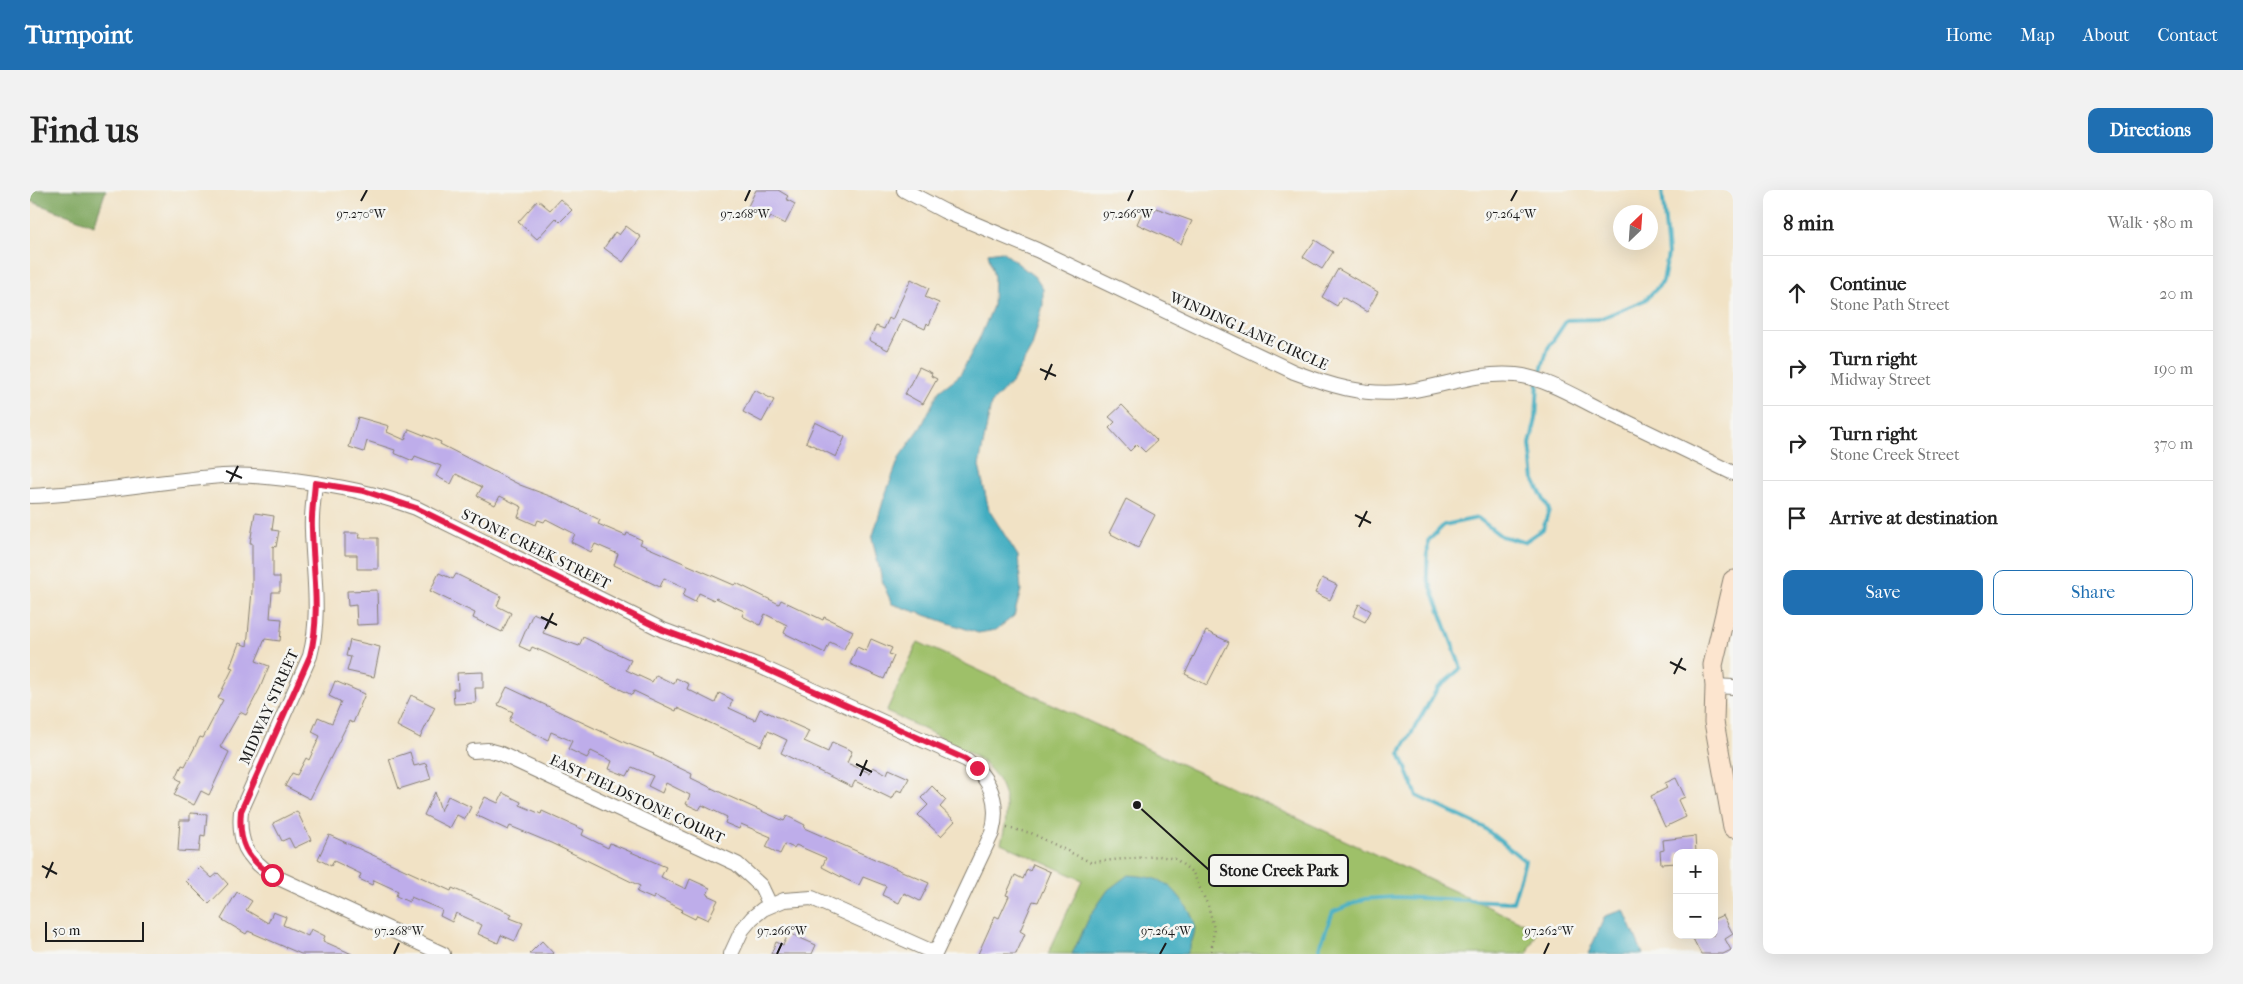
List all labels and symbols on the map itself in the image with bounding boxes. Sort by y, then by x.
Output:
north arrow [1613,205,1658,250]
text: 97.270°W [337,207,387,221]
text: 97.268°W [720,207,771,221]
text: 97.266°W [1103,207,1154,221]
text: 97.264°W [1486,207,1537,221]
street label: WINDING LANE CIRCLE [1166,287,1331,374]
street label: STONE CREEK STREET [458,505,614,593]
street label: MIDWAY STREET [236,646,303,767]
street label: EAST FIELDSTONE COURT [547,751,728,848]
route end [966,757,989,780]
callout: Stone Creek Park [1209,855,1348,886]
text: Stone Creek Park [1219,861,1339,880]
route start [261,864,284,887]
scale bar [45,919,144,942]
text: 97.268°W [374,924,425,938]
text: 97.266°W [757,924,808,938]
text: 97.264°W [1141,924,1192,938]
text: 97.262°W [1524,924,1575,938]

